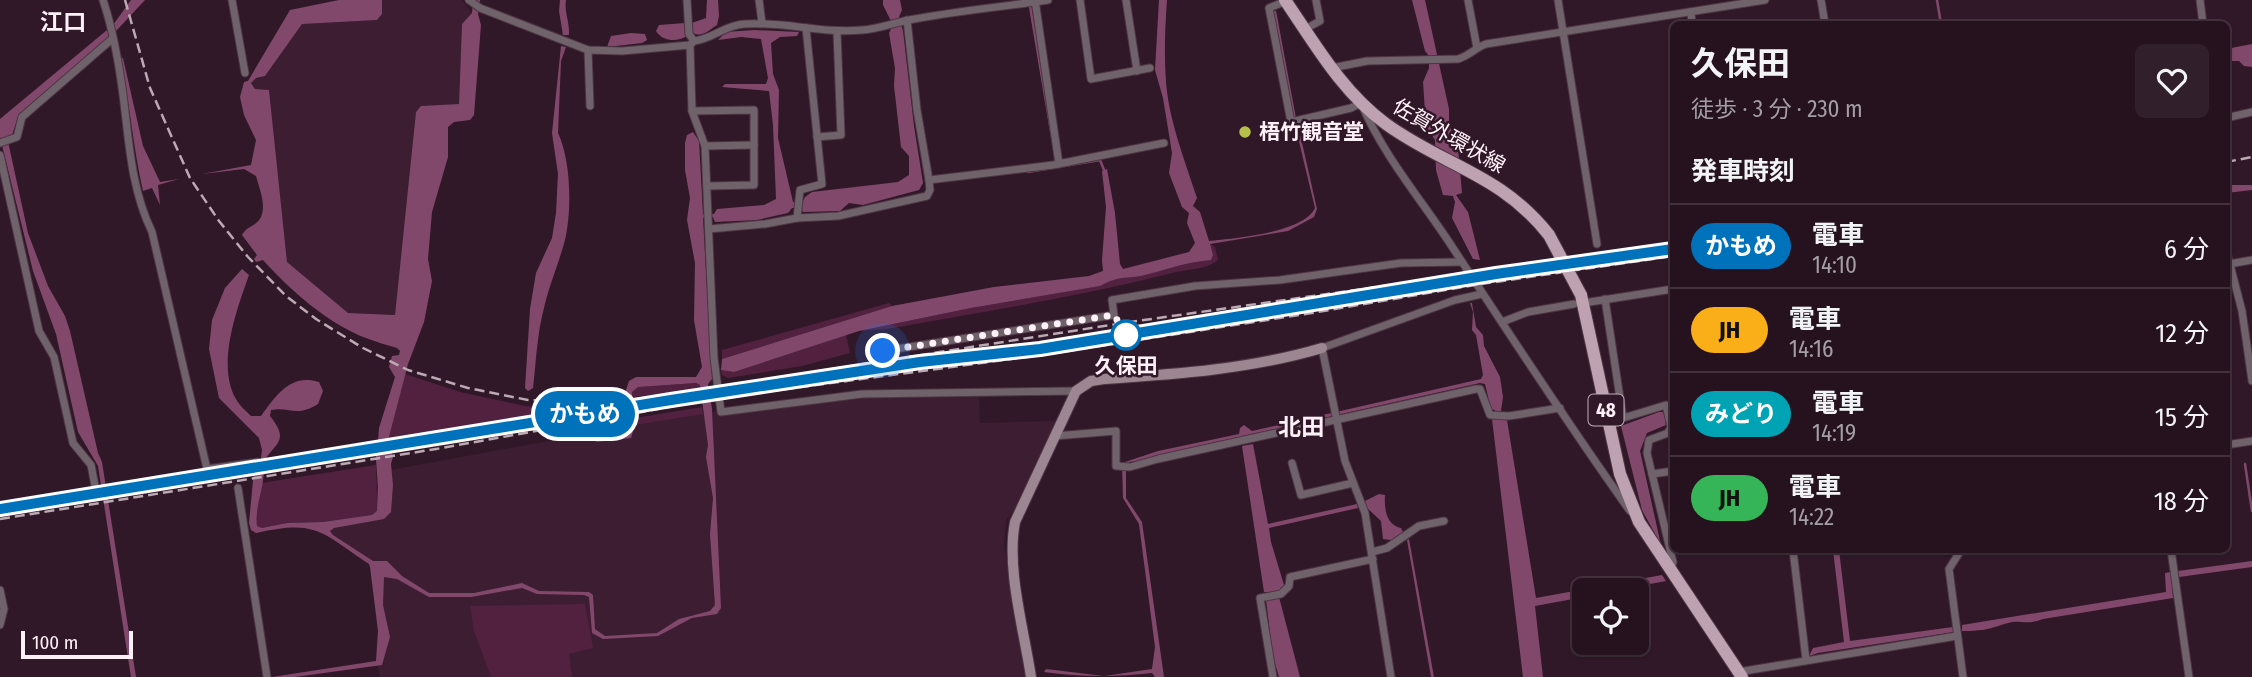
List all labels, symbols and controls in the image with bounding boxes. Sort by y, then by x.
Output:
district label: 江口 [40,8,86,36]
text: 久保田 [1691,44,1790,84]
button: heart [2135,44,2209,118]
street label: 佐賀外環状線 [1388,93,1510,179]
text: 徒歩 · 3 分 · 230 m [1691,95,1863,123]
place label: 梧竹観音堂 [1259,119,1364,145]
marker: 梧竹観音堂 [1237,124,1253,140]
text: 発車時刻 [1691,156,1795,187]
text: 電車 [1812,220,1864,251]
text: かもめ [1705,232,1777,260]
text: 6 分 [2164,234,2209,265]
text: 14:10 [1812,251,1857,279]
text: 電車 [1789,304,1841,335]
text: JH [1719,316,1740,344]
text: 12 分 [2155,318,2209,349]
marker: 久保田 [1111,320,1141,350]
your location [865,333,900,368]
text: 14:16 [1789,335,1833,363]
place label: 久保田 [1095,353,1158,379]
text: 電車 [1812,388,1864,419]
line badge: かもめ [545,391,625,437]
road number: 48 [1588,394,1624,426]
text: かもめ [549,400,621,428]
text: みどり [1705,400,1777,428]
text: 15 分 [2155,402,2209,433]
district label: 北田 [1278,413,1324,441]
text: 14:19 [1812,419,1856,447]
text: 電車 [1789,472,1841,503]
text: JH [1719,484,1740,512]
text: 18 分 [2154,486,2209,517]
text: 14:22 [1789,503,1834,531]
map controls [1572,578,1649,655]
button: locate [1572,578,1649,655]
scale bar [21,628,133,660]
text: 100 m [32,631,78,654]

